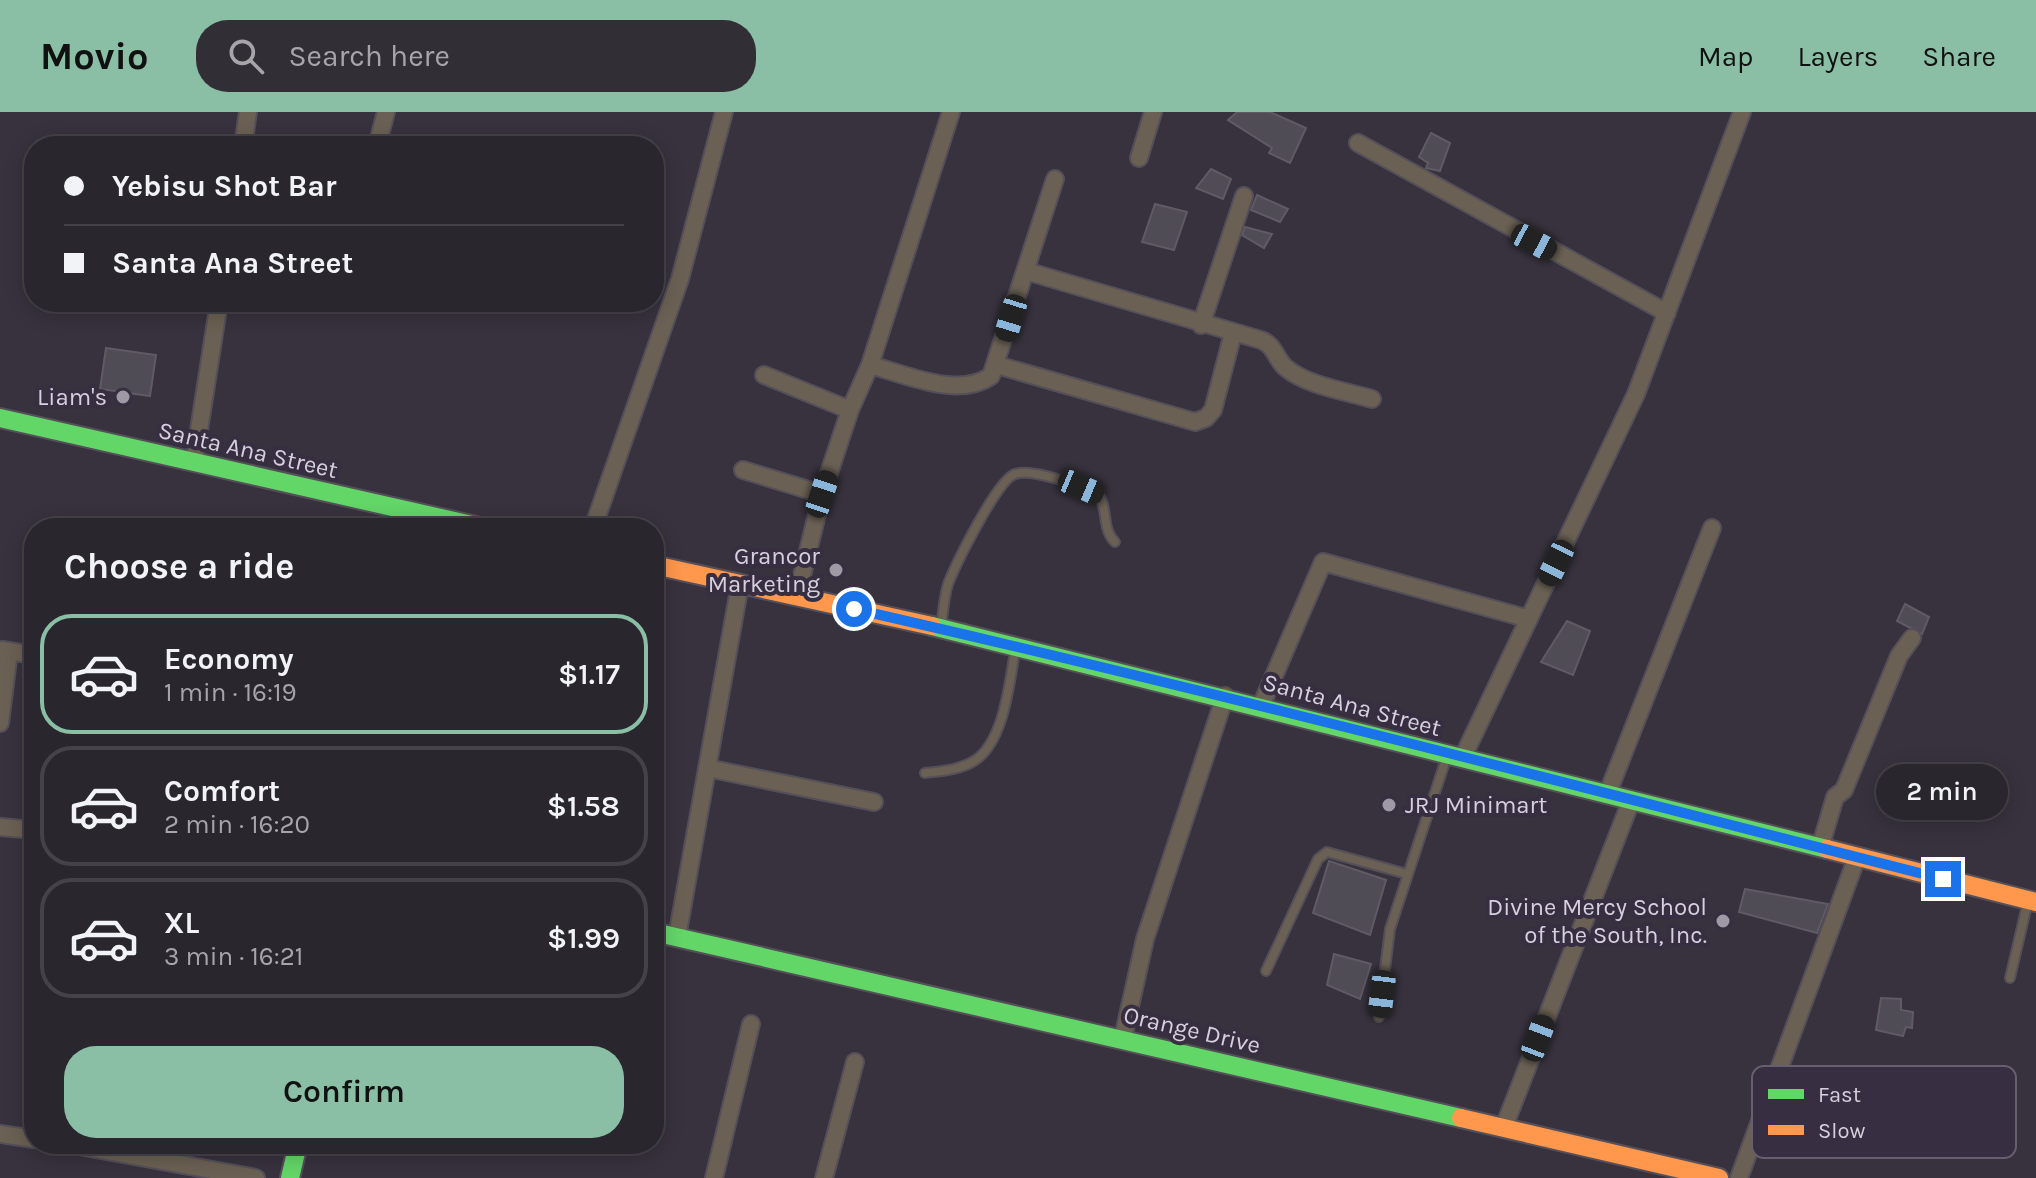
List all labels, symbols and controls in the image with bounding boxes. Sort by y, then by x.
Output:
search box [196,20,756,92]
text: Movio [40,34,148,79]
icon: search [224,34,268,78]
text: Search here [288,38,450,74]
text: Map [1698,40,1753,73]
text: Layers [1797,40,1878,73]
text: Share [1922,40,1996,73]
text: Yebisu Shot Bar [112,168,337,204]
car [1507,220,1561,264]
text: Santa Ana Street [112,245,353,281]
car [993,292,1029,344]
place label: Liam's [37,383,107,411]
marker: Liam's [114,388,132,406]
street label: Santa Ana Street [156,416,340,484]
car [803,467,841,521]
car [1054,467,1108,507]
car [1535,536,1577,590]
place label: Grancor Marketing [708,542,820,598]
text: Choose a ride [64,545,294,587]
marker: Grancor Marketing [827,561,845,579]
route start [836,591,872,627]
icon: car [68,638,140,710]
text: Economy [164,641,294,677]
text: $1.17 [558,656,620,692]
street label: Santa Ana Street [1260,668,1444,742]
text: 1 min · 16:19 [164,677,297,708]
callout: 2 min [1877,763,2009,819]
icon: car [68,770,140,842]
text: Comfort [164,773,280,809]
text: 2 min [1907,776,1977,807]
text: $1.58 [547,788,620,824]
place label: JRJ Minimart [1405,791,1547,819]
marker: JRJ Minimart [1380,796,1398,814]
text: 2 min · 16:20 [164,809,310,840]
route end [1925,861,1961,897]
place label: Divine Mercy School of the South, Inc. [1487,893,1707,949]
icon: car [68,902,140,974]
text: XL [164,905,199,941]
marker: Divine Mercy School of the South, Inc. [1714,912,1732,930]
text: $1.99 [547,920,620,956]
text: 3 min · 16:21 [164,941,303,972]
car [1367,969,1397,1019]
street label: Orange Drive [1121,1001,1263,1059]
car [1518,1011,1558,1065]
button: Confirm [64,1046,624,1138]
legend [1752,1066,2016,1158]
text: Fast [1818,1082,1861,1108]
text: Slow [1818,1118,1865,1144]

